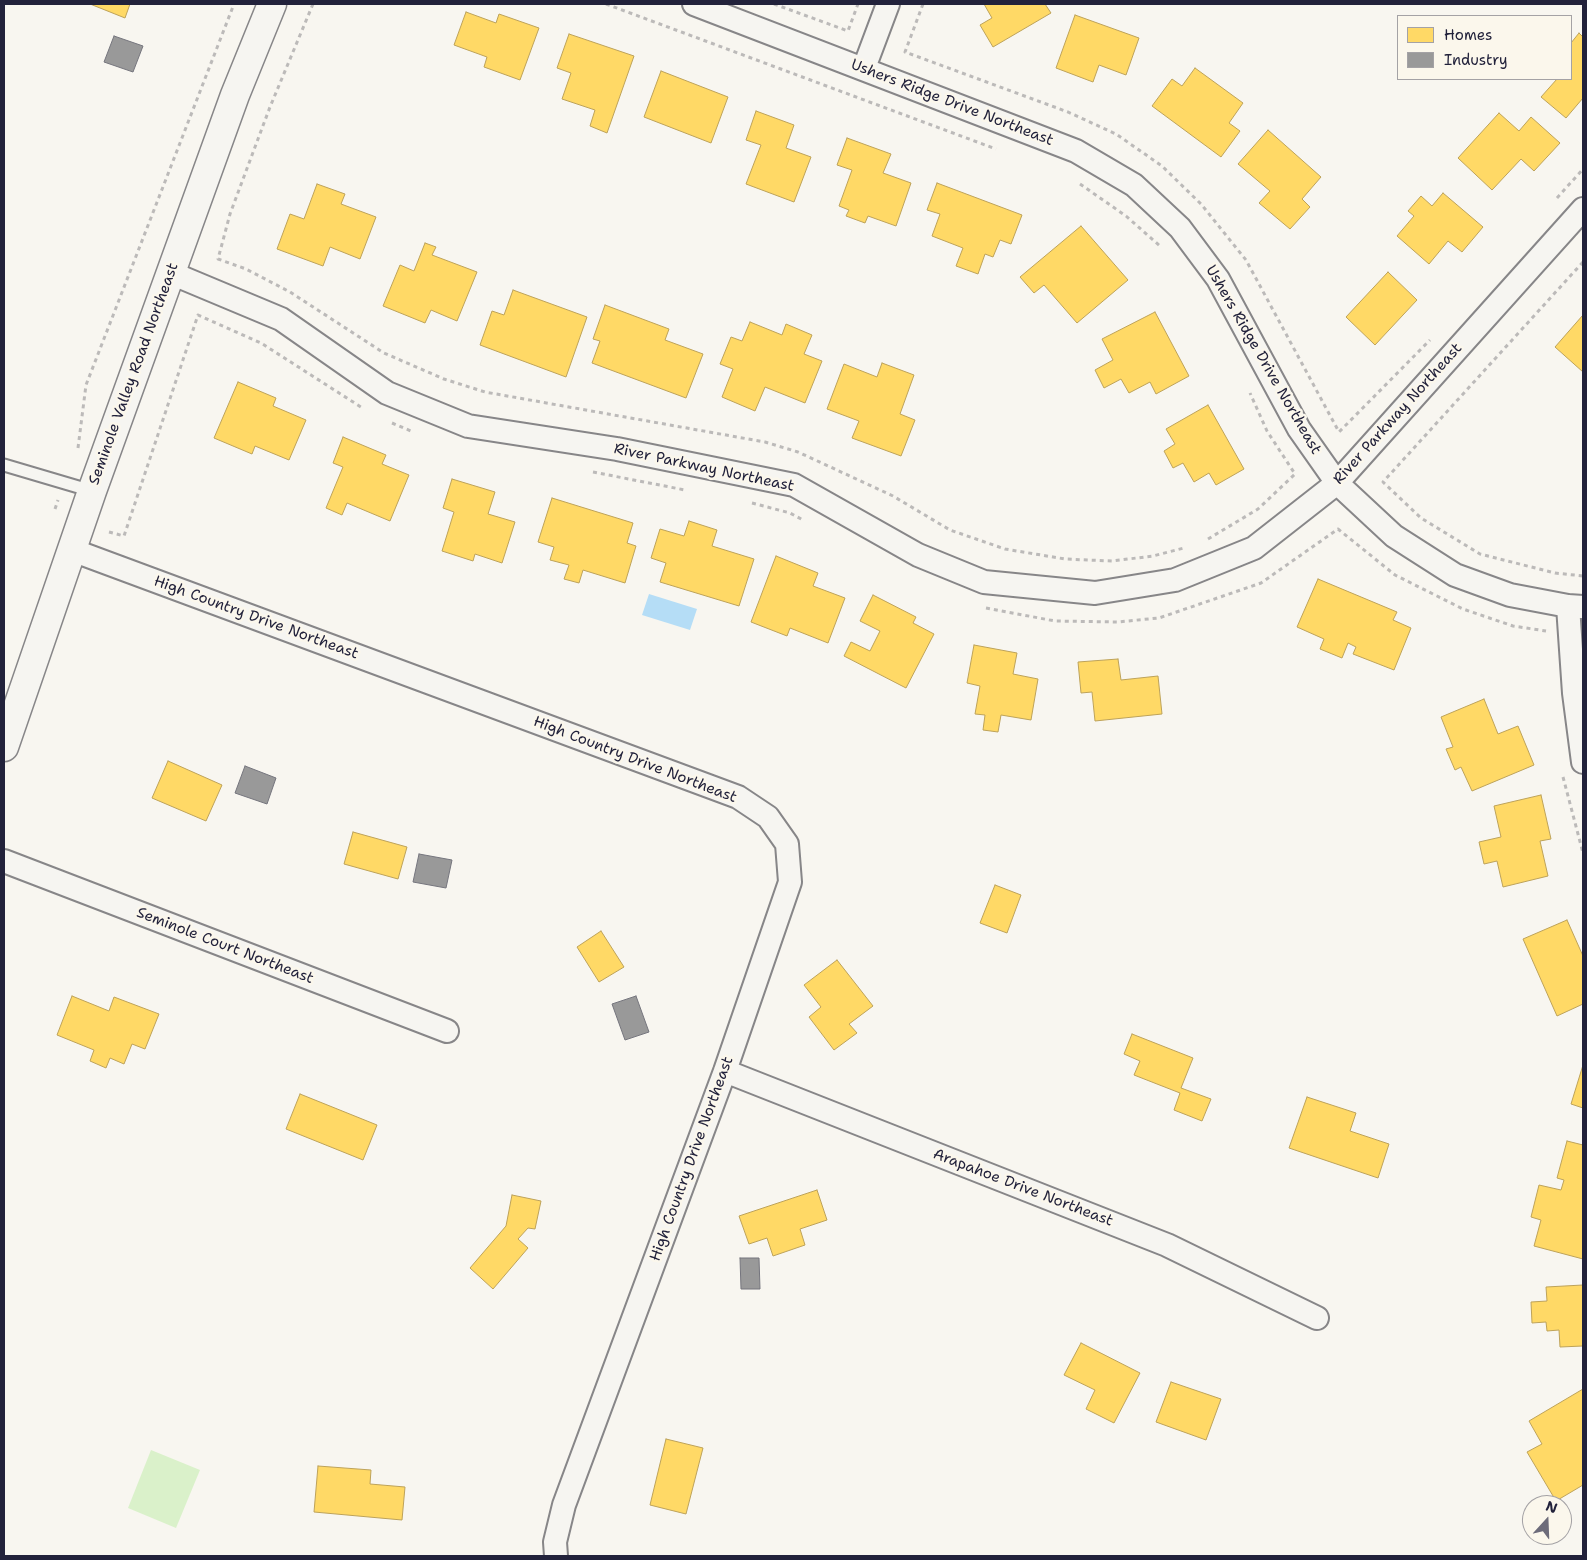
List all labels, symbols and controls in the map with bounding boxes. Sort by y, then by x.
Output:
legend [1397,15,1572,80]
text: Homes [1444,25,1492,45]
text: Industry [1444,50,1508,70]
street label: Ushers Ridge Drive Northeast [848,56,1056,150]
street label: Seminole Valley Road Northeast [85,261,183,487]
street label: Ushers Ridge Drive Northeast [1201,262,1325,458]
street label: River Parkway Northeast [1330,340,1466,488]
street label: River Parkway Northeast [612,440,796,496]
street label: High Country Drive Northeast [151,573,361,663]
street label: High Country Drive Northeast [531,713,739,807]
street label: Seminole Court Northeast [134,904,316,988]
street label: High Country Drive Northeast [647,1054,737,1264]
street label: Arapahoe Drive Northeast [931,1145,1115,1231]
north arrow [1522,1495,1572,1545]
text: N [1543,1496,1560,1517]

